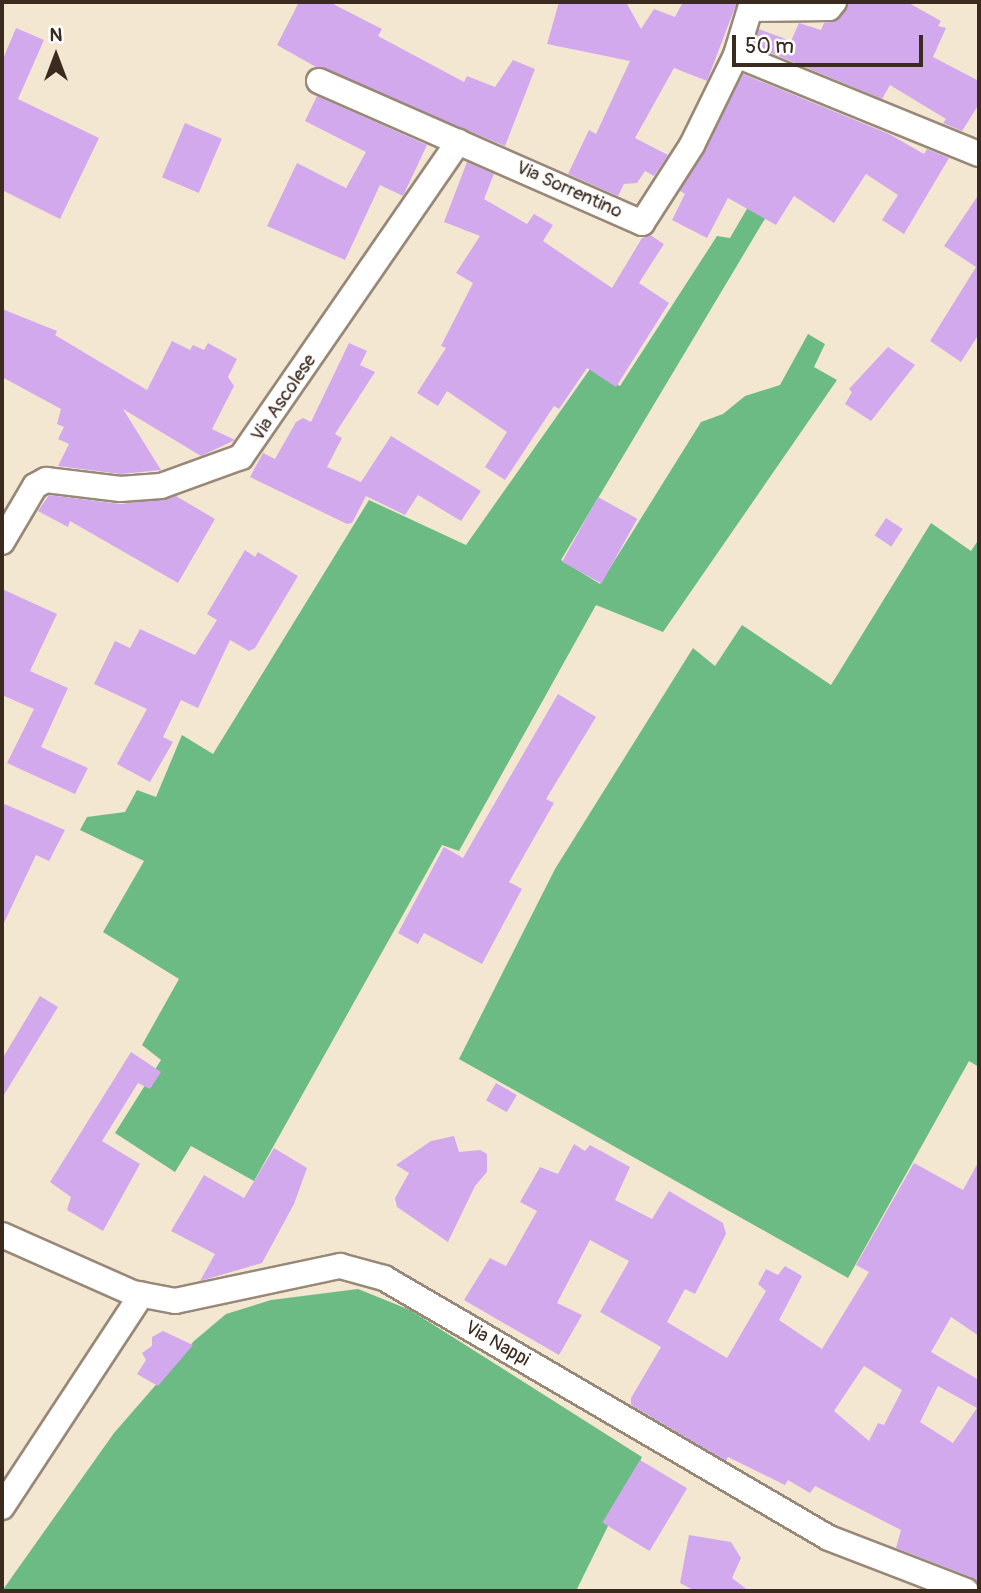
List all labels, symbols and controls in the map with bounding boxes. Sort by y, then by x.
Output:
north arrow [21,21,91,91]
scale bar [736,21,927,65]
text: N [50,23,62,47]
text: 50 m [745,33,794,60]
street label: Via Sorrentino [512,156,626,224]
street label: Via Ascolese [247,350,321,446]
street label: Via Nappi [461,1316,533,1372]

